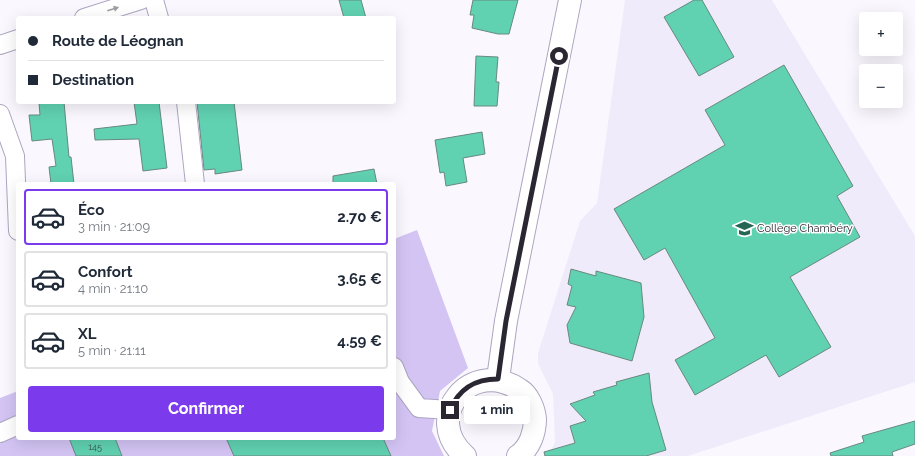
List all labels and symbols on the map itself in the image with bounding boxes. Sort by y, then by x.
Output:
one-way arrow [107,6,119,12]
route start [550,47,568,65]
school or university icon: Collège Chambéry [734,218,754,238]
place label: Collège Chambéry [757,222,853,235]
callout: 1 min [464,396,530,424]
route end [441,401,459,419]
house number: 145 [88,442,102,452]

